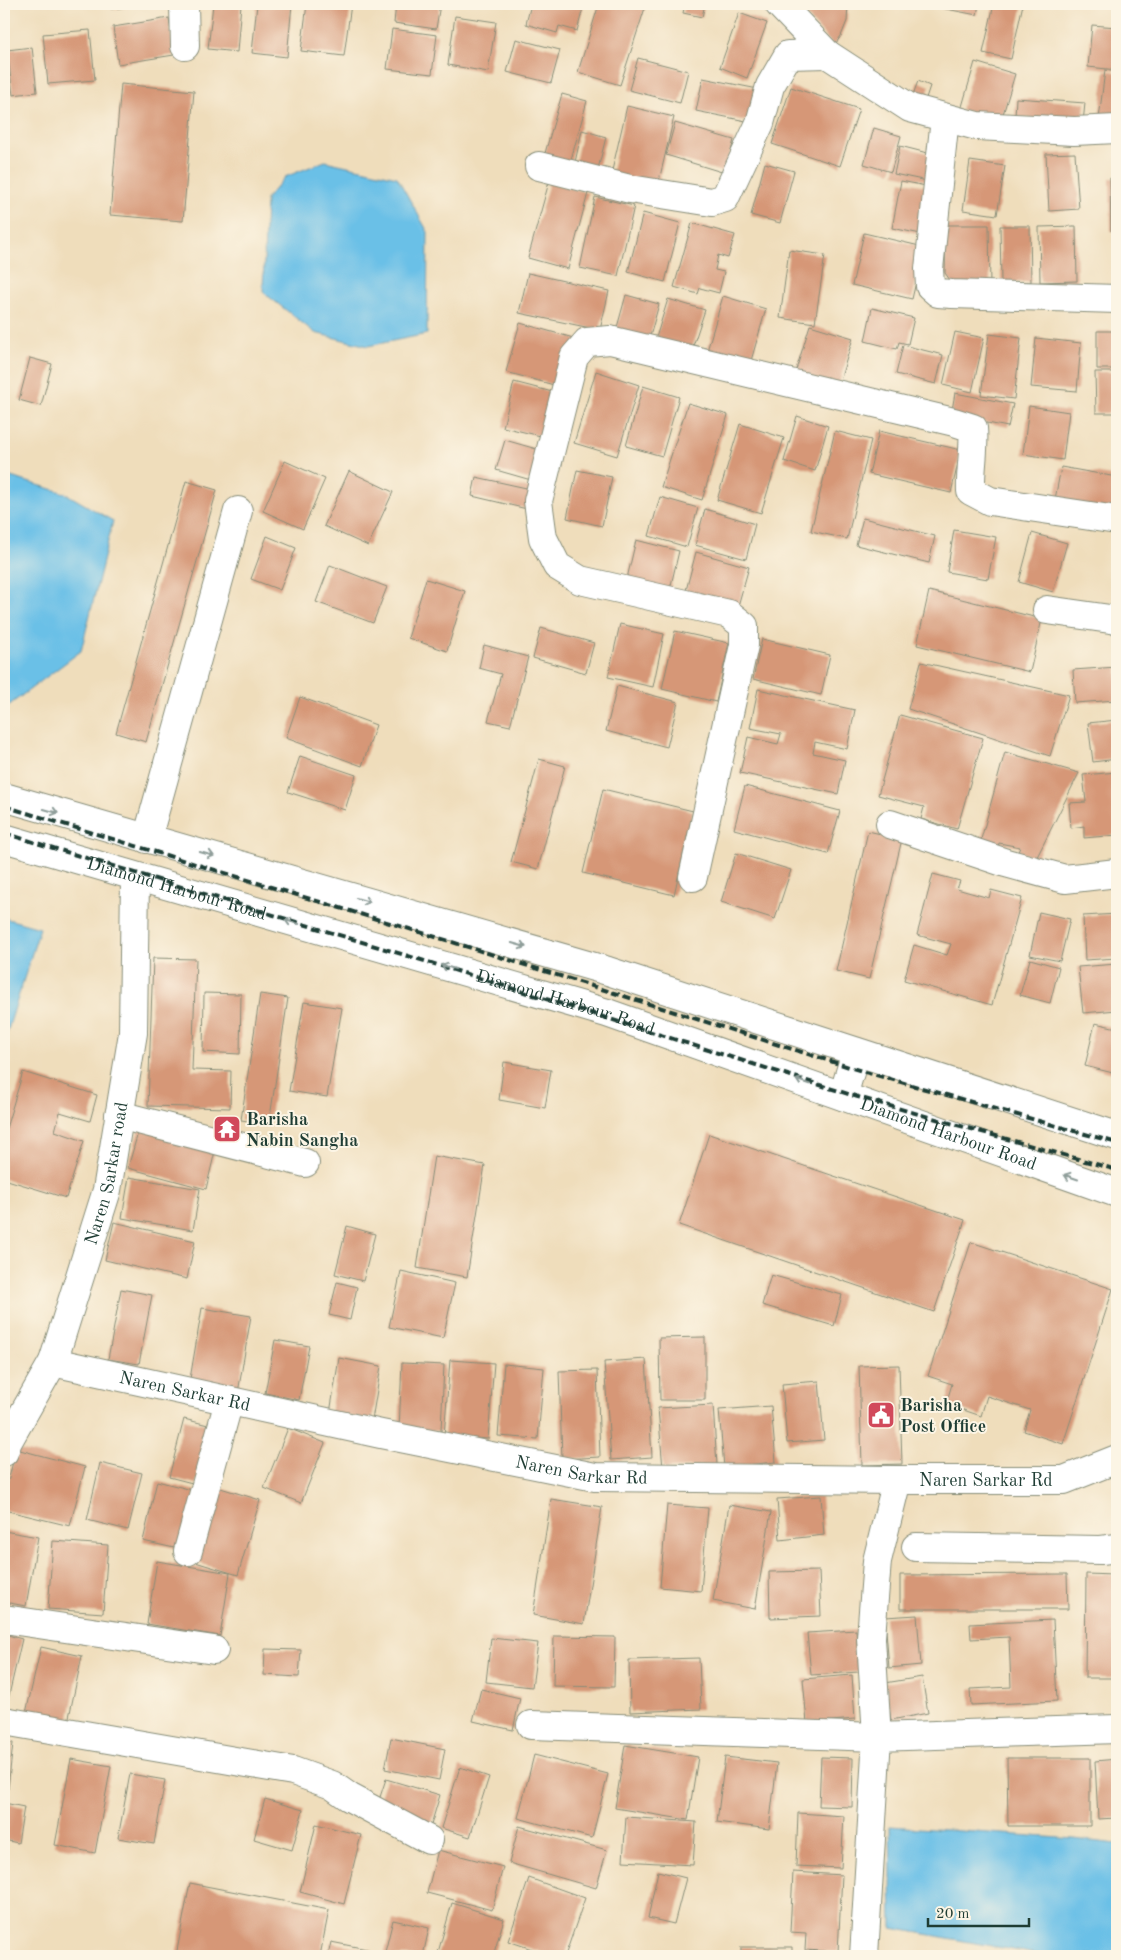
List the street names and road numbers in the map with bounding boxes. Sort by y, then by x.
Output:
street label: Diamond Harbour Road [85,855,268,924]
street label: Diamond Harbour Road [474,967,657,1039]
street label: Diamond Harbour Road [857,1095,1039,1174]
street label: Naren Sarkar road [82,1101,131,1247]
street label: Naren Sarkar Rd [117,1369,252,1415]
street label: Naren Sarkar Rd [514,1453,648,1488]
street label: Naren Sarkar Rd [919,1472,1053,1490]

